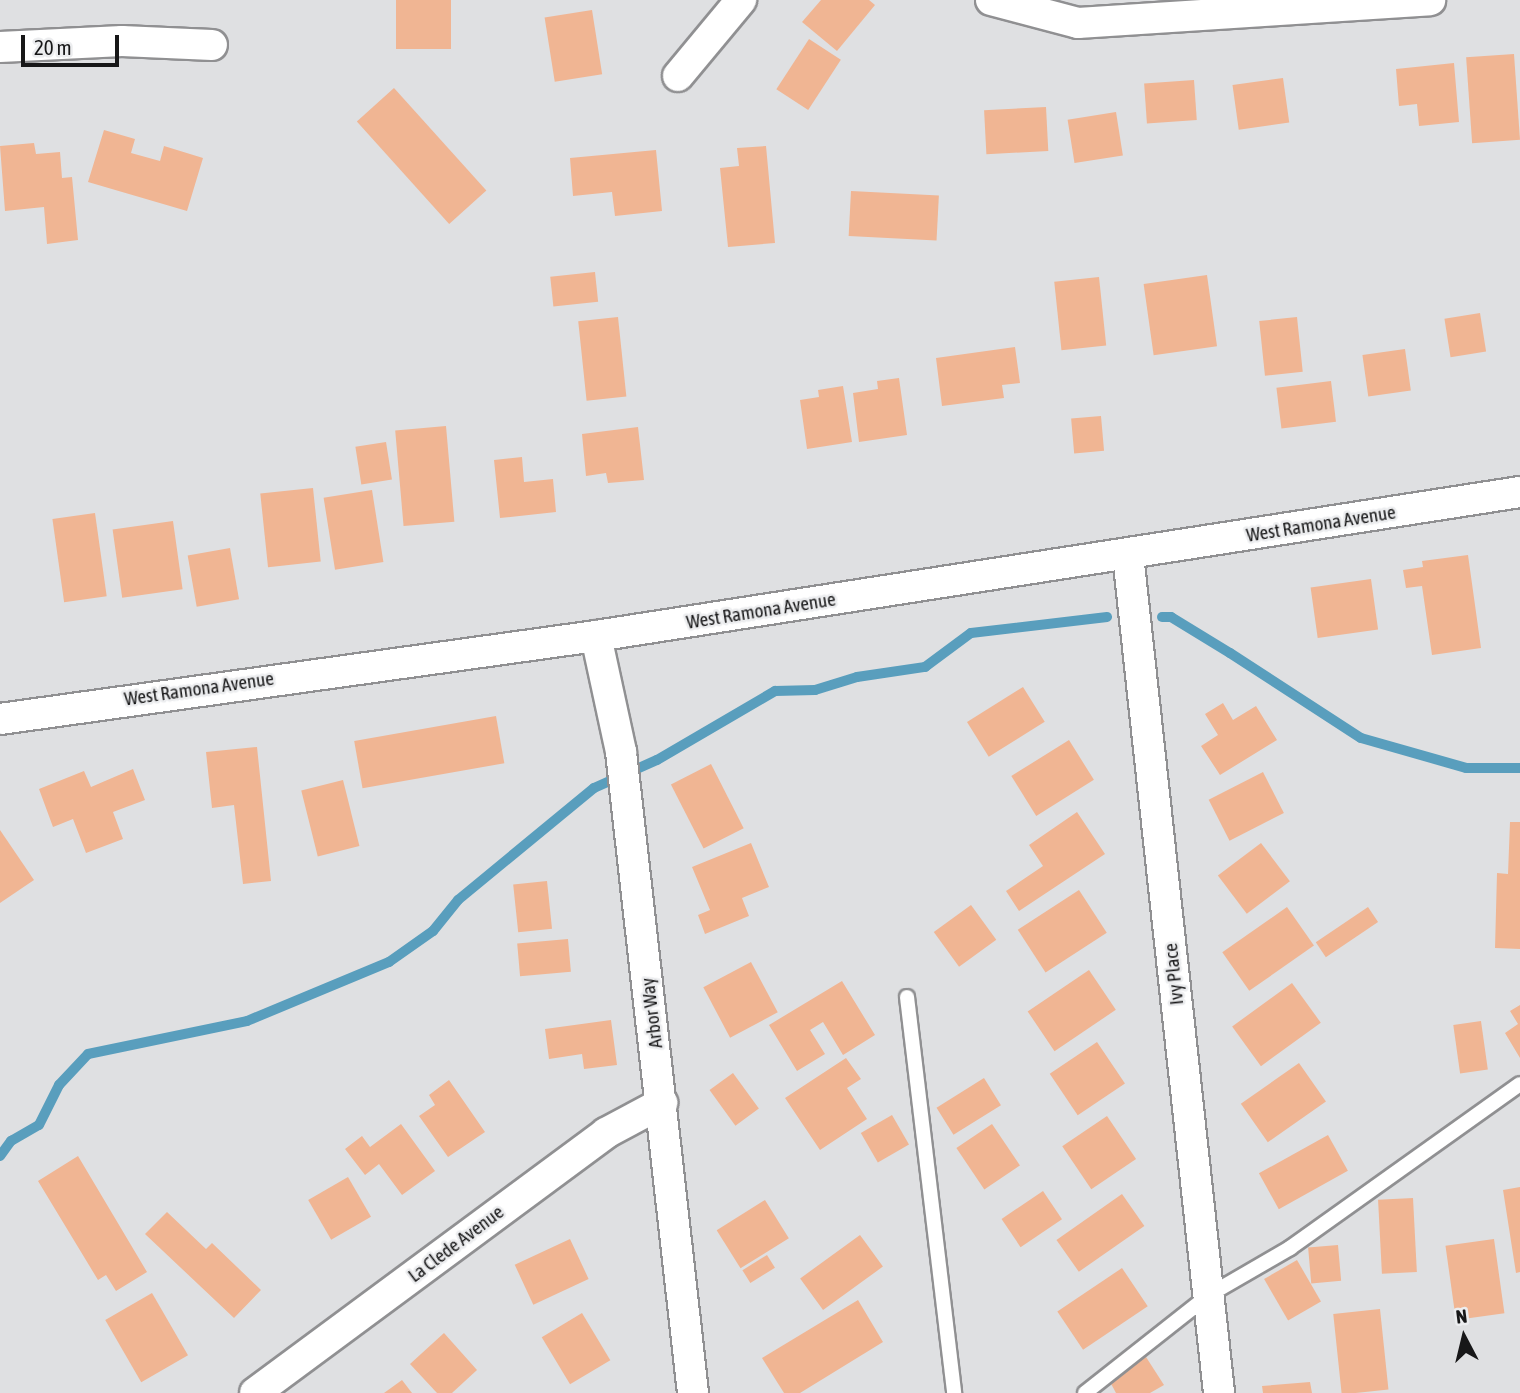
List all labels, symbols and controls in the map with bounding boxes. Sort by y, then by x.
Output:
scale bar [24,21,122,65]
text: 20 m [34,35,72,59]
street label: West Ramona Avenue [1245,501,1397,547]
street label: West Ramona Avenue [685,588,837,634]
street label: West Ramona Avenue [123,667,275,711]
street label: Ivy Place [1159,942,1189,1006]
street label: Arbor Way [636,976,668,1050]
street label: La Clede Avenue [404,1201,508,1287]
north arrow [1429,1302,1499,1372]
text: N [1455,1305,1468,1328]

